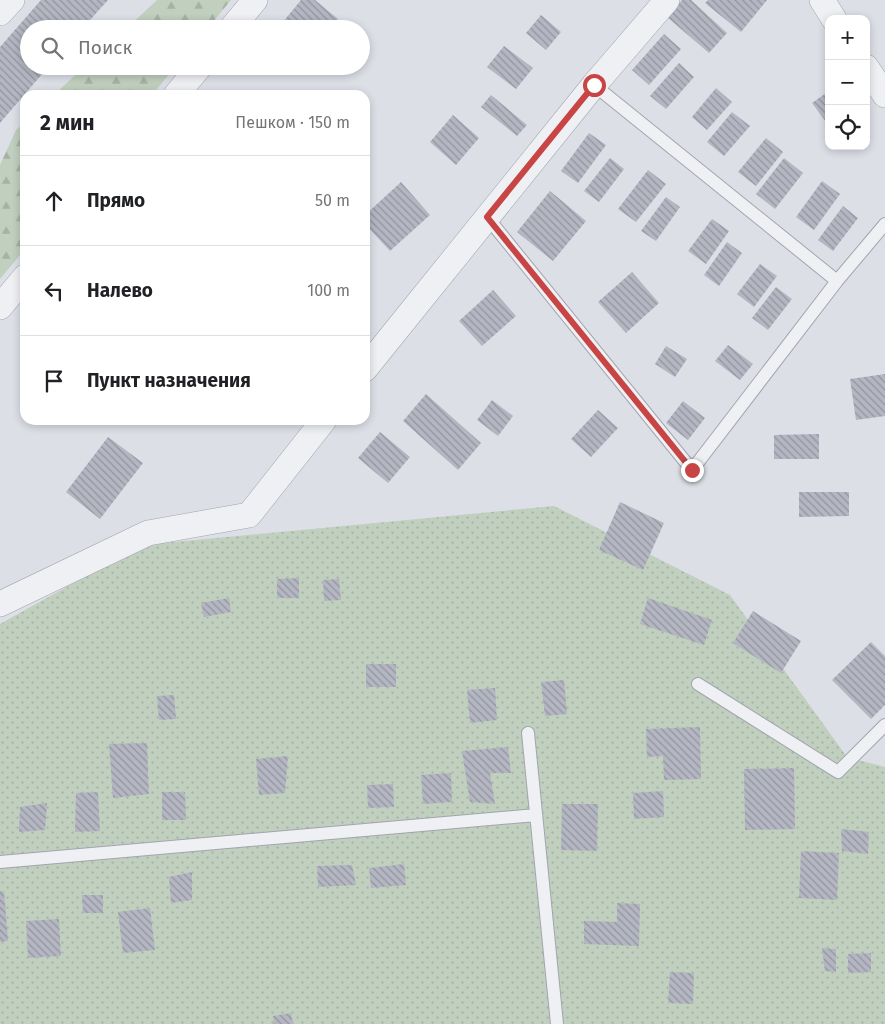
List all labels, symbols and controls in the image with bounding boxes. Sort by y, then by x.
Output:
map controls [825,15,870,150]
button: + [825,15,870,60]
search box [20,20,370,75]
icon: search [38,34,66,62]
text: Поиск [78,36,132,59]
button: − [825,60,870,105]
route start [583,74,606,97]
button: locate [825,105,870,150]
text: 2 мин [40,110,95,136]
text: Пешком · 150 m [235,113,350,132]
icon: ahead [40,187,68,215]
text: Прямо [87,189,145,212]
text: 50 m [315,191,350,210]
icon: left [40,277,68,305]
text: Налево [87,279,153,302]
text: 100 m [307,281,350,300]
icon: arrive [40,367,68,395]
text: Пункт назначения [87,369,251,392]
route end [681,459,704,482]

